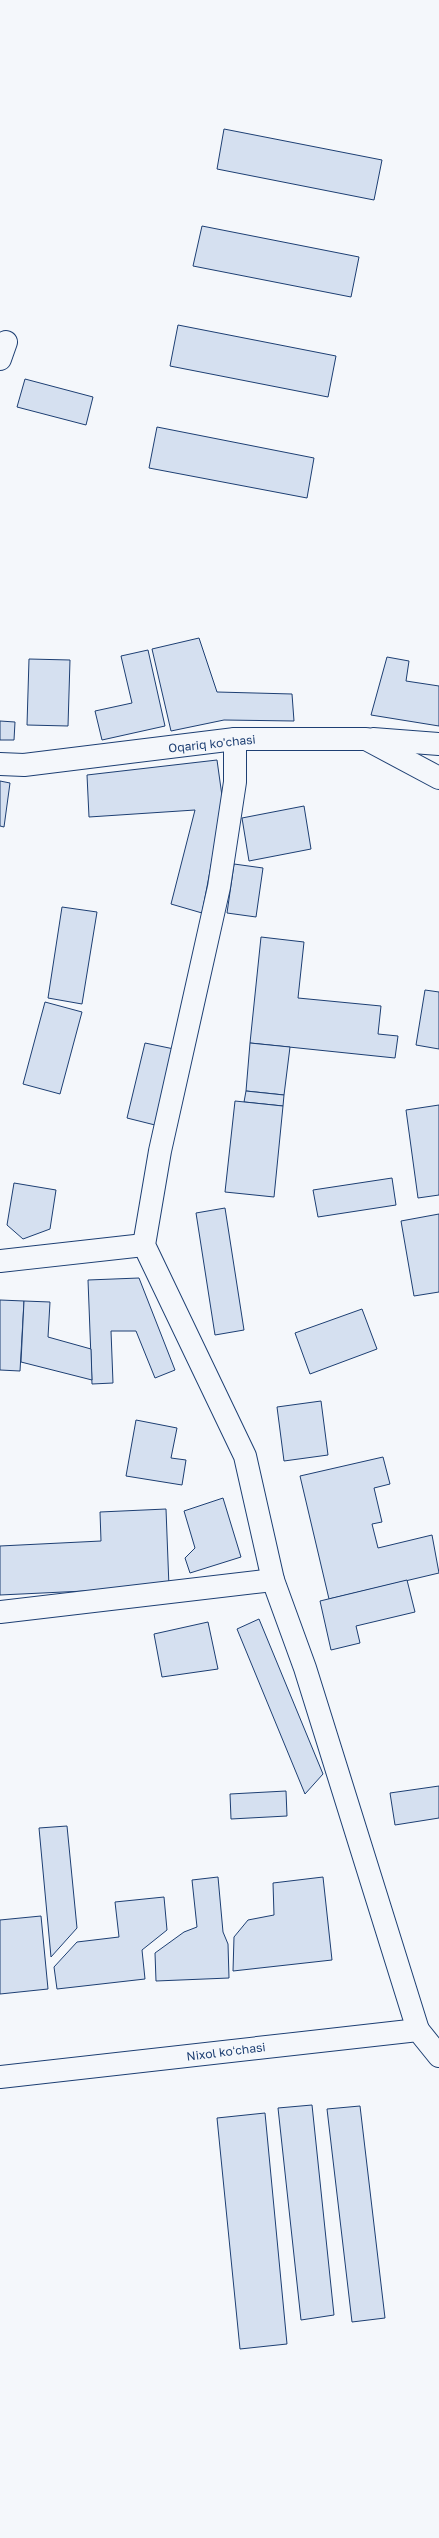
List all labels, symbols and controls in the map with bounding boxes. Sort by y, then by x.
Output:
street label: Oqariq ko'chasi [168,731,256,756]
street label: Nixol koʻchasi [186,2039,266,2064]

